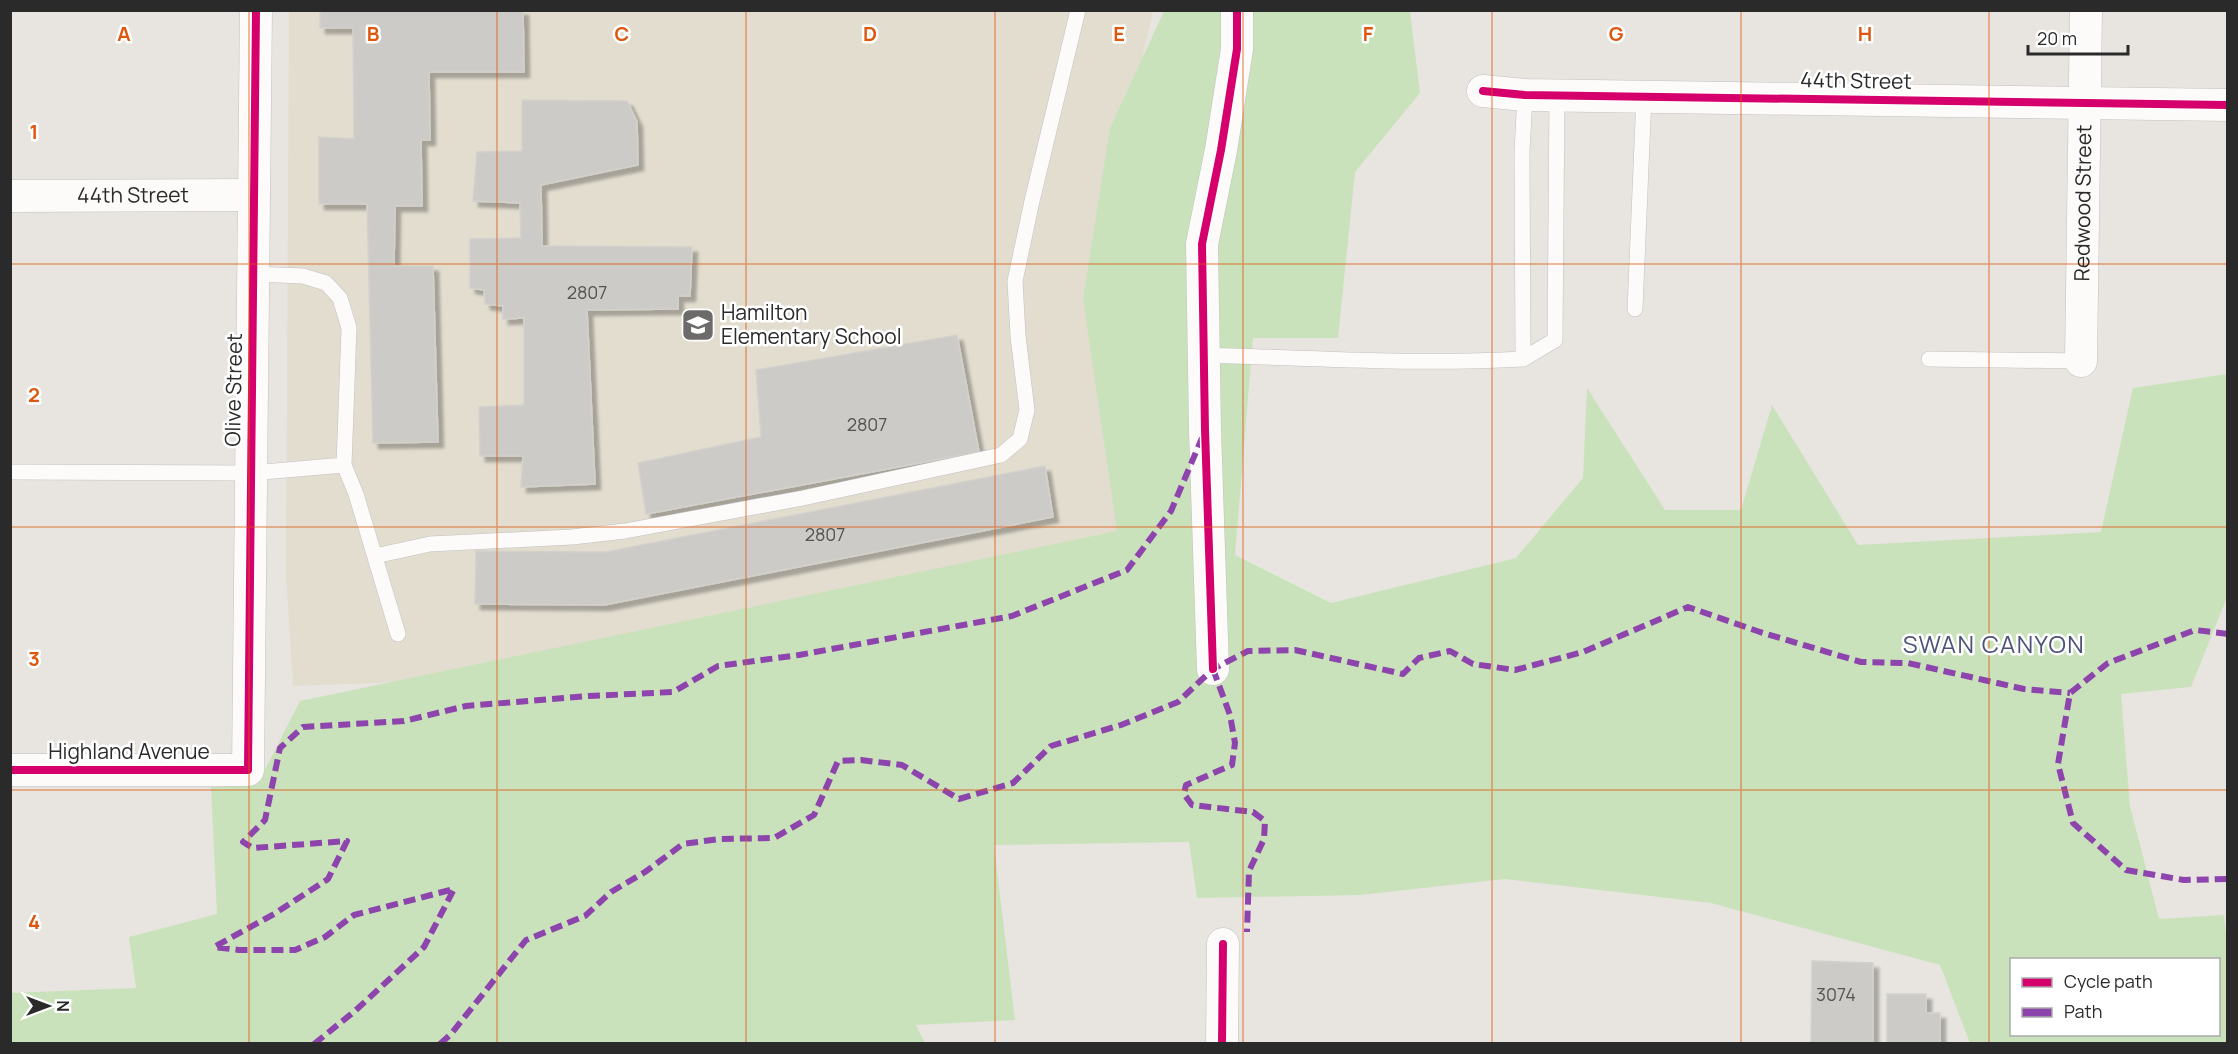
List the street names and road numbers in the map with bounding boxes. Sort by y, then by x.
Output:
street label: 44th Street [1800,65,1912,95]
street label: Redwood Street [2067,124,2097,282]
street label: 44th Street [77,180,189,209]
street label: Olive Street [218,333,248,447]
street label: Highland Avenue [48,737,210,765]

